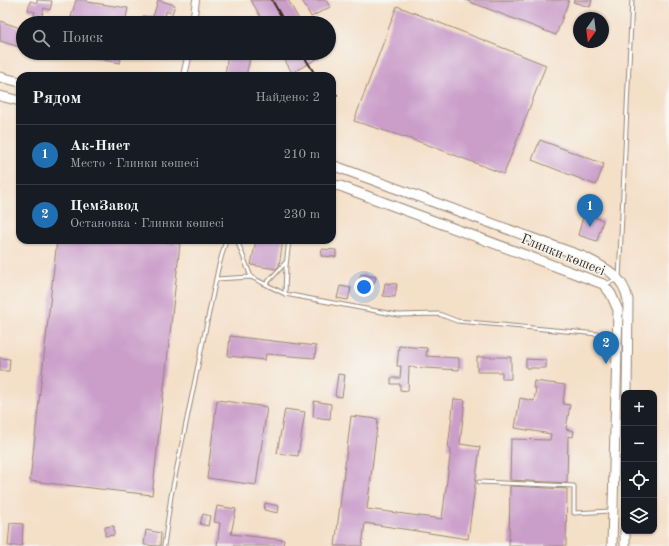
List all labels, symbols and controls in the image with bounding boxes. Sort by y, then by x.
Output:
north arrow [573,12,609,48]
search box [16,16,336,60]
icon: search [30,27,52,49]
text: Поиск [62,31,103,46]
text: Рядом [32,90,81,107]
text: Найдено: 2 [256,91,320,104]
text: Ак-Ниет [70,139,130,154]
text: 1 [41,148,49,161]
text: 210 m [283,148,320,161]
text: Место · Глинки көшесі [70,157,199,170]
pin: 1 [577,194,603,227]
text: ЦемЗавод [70,199,138,214]
text: 2 [41,208,49,221]
text: 230 m [283,208,320,221]
text: Остановка · Глинки көшесі [70,217,224,230]
street label: Глинки көшесі [519,232,607,278]
your location [354,277,374,297]
pin: 2 [593,331,619,364]
map controls [621,390,657,534]
button: + [621,390,657,426]
button: − [621,426,657,462]
button: locate [621,462,657,498]
button: layers [621,498,657,534]

